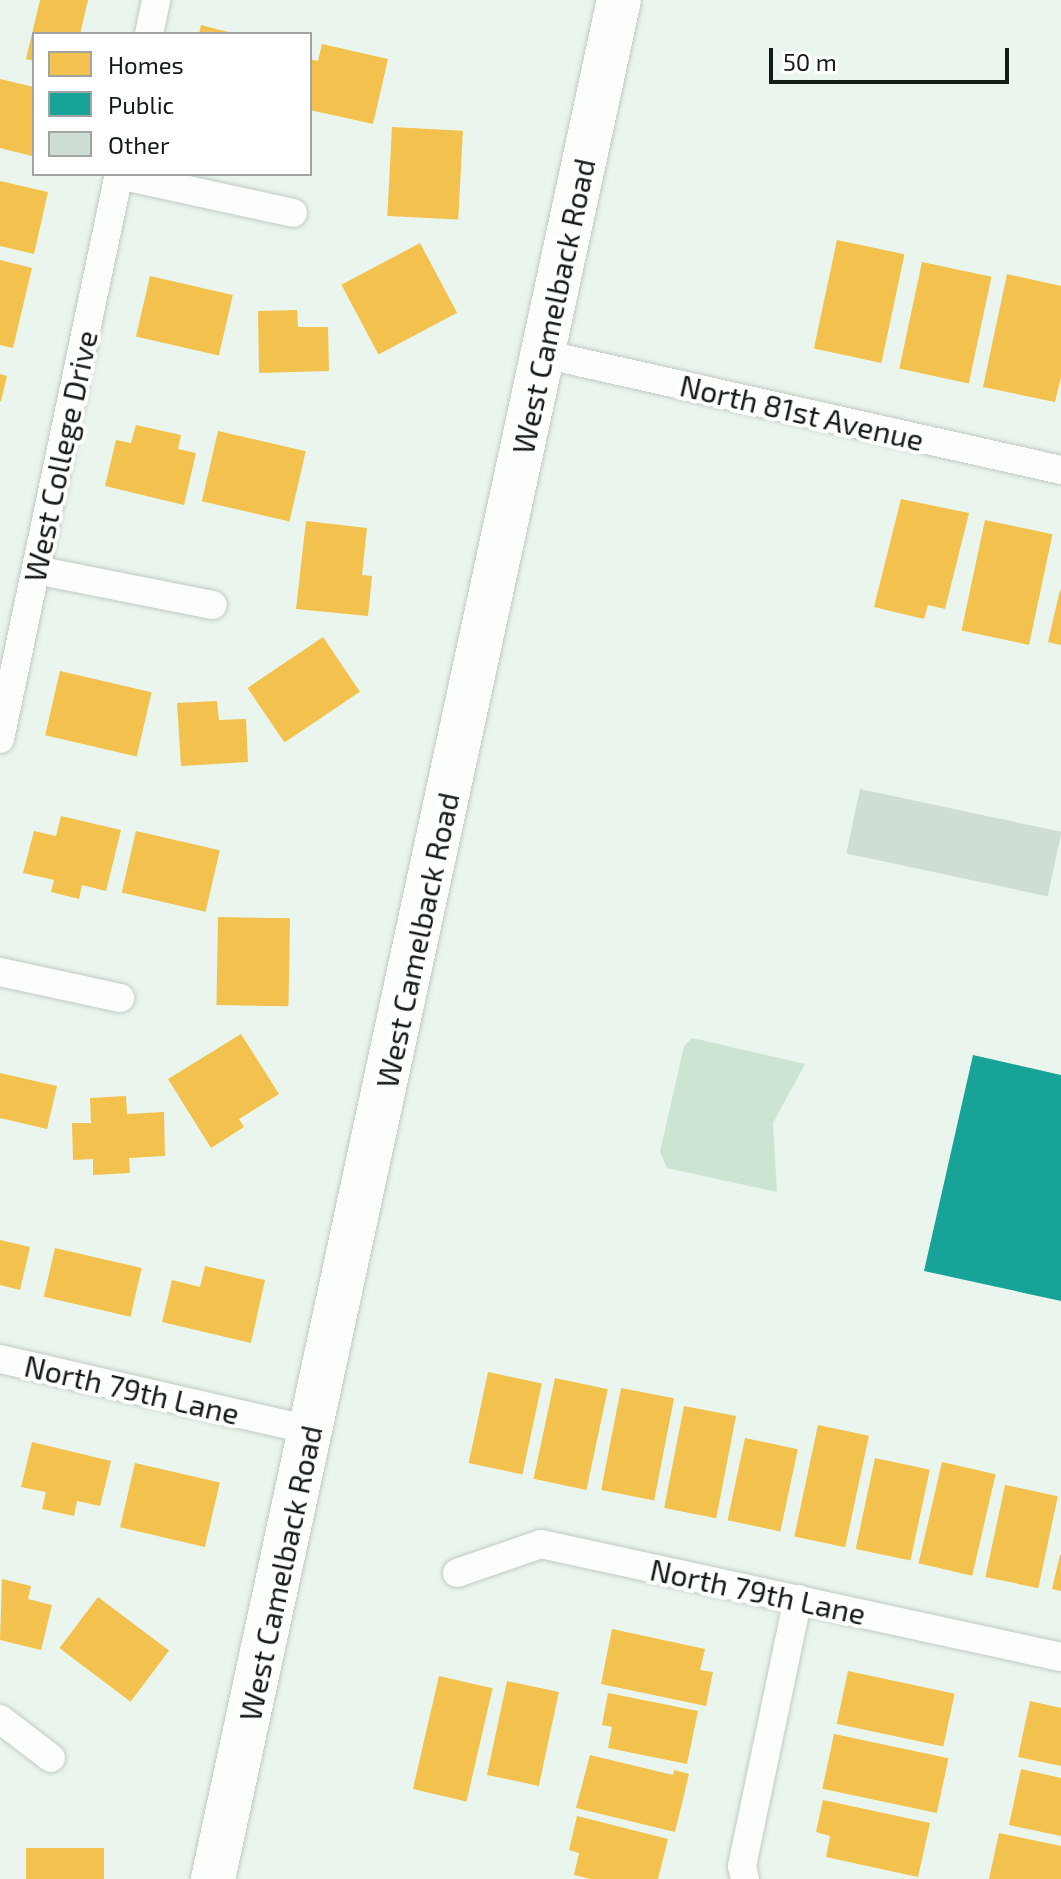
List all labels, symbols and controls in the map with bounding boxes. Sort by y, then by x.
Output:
legend [32,32,312,176]
scale bar [773,32,1013,82]
text: 50 m [783,47,837,76]
text: Homes [108,50,184,79]
text: Public [108,90,174,119]
text: Other [108,130,170,159]
street label: West Camelback Road [504,155,602,457]
street label: West College Drive [16,327,104,585]
street label: North 81st Avenue [676,366,928,458]
street label: West Camelback Road [368,789,466,1091]
street label: North 79th Lane [21,1347,243,1431]
street label: West Camelback Road [231,1422,329,1724]
street label: North 79th Lane [647,1551,869,1631]

